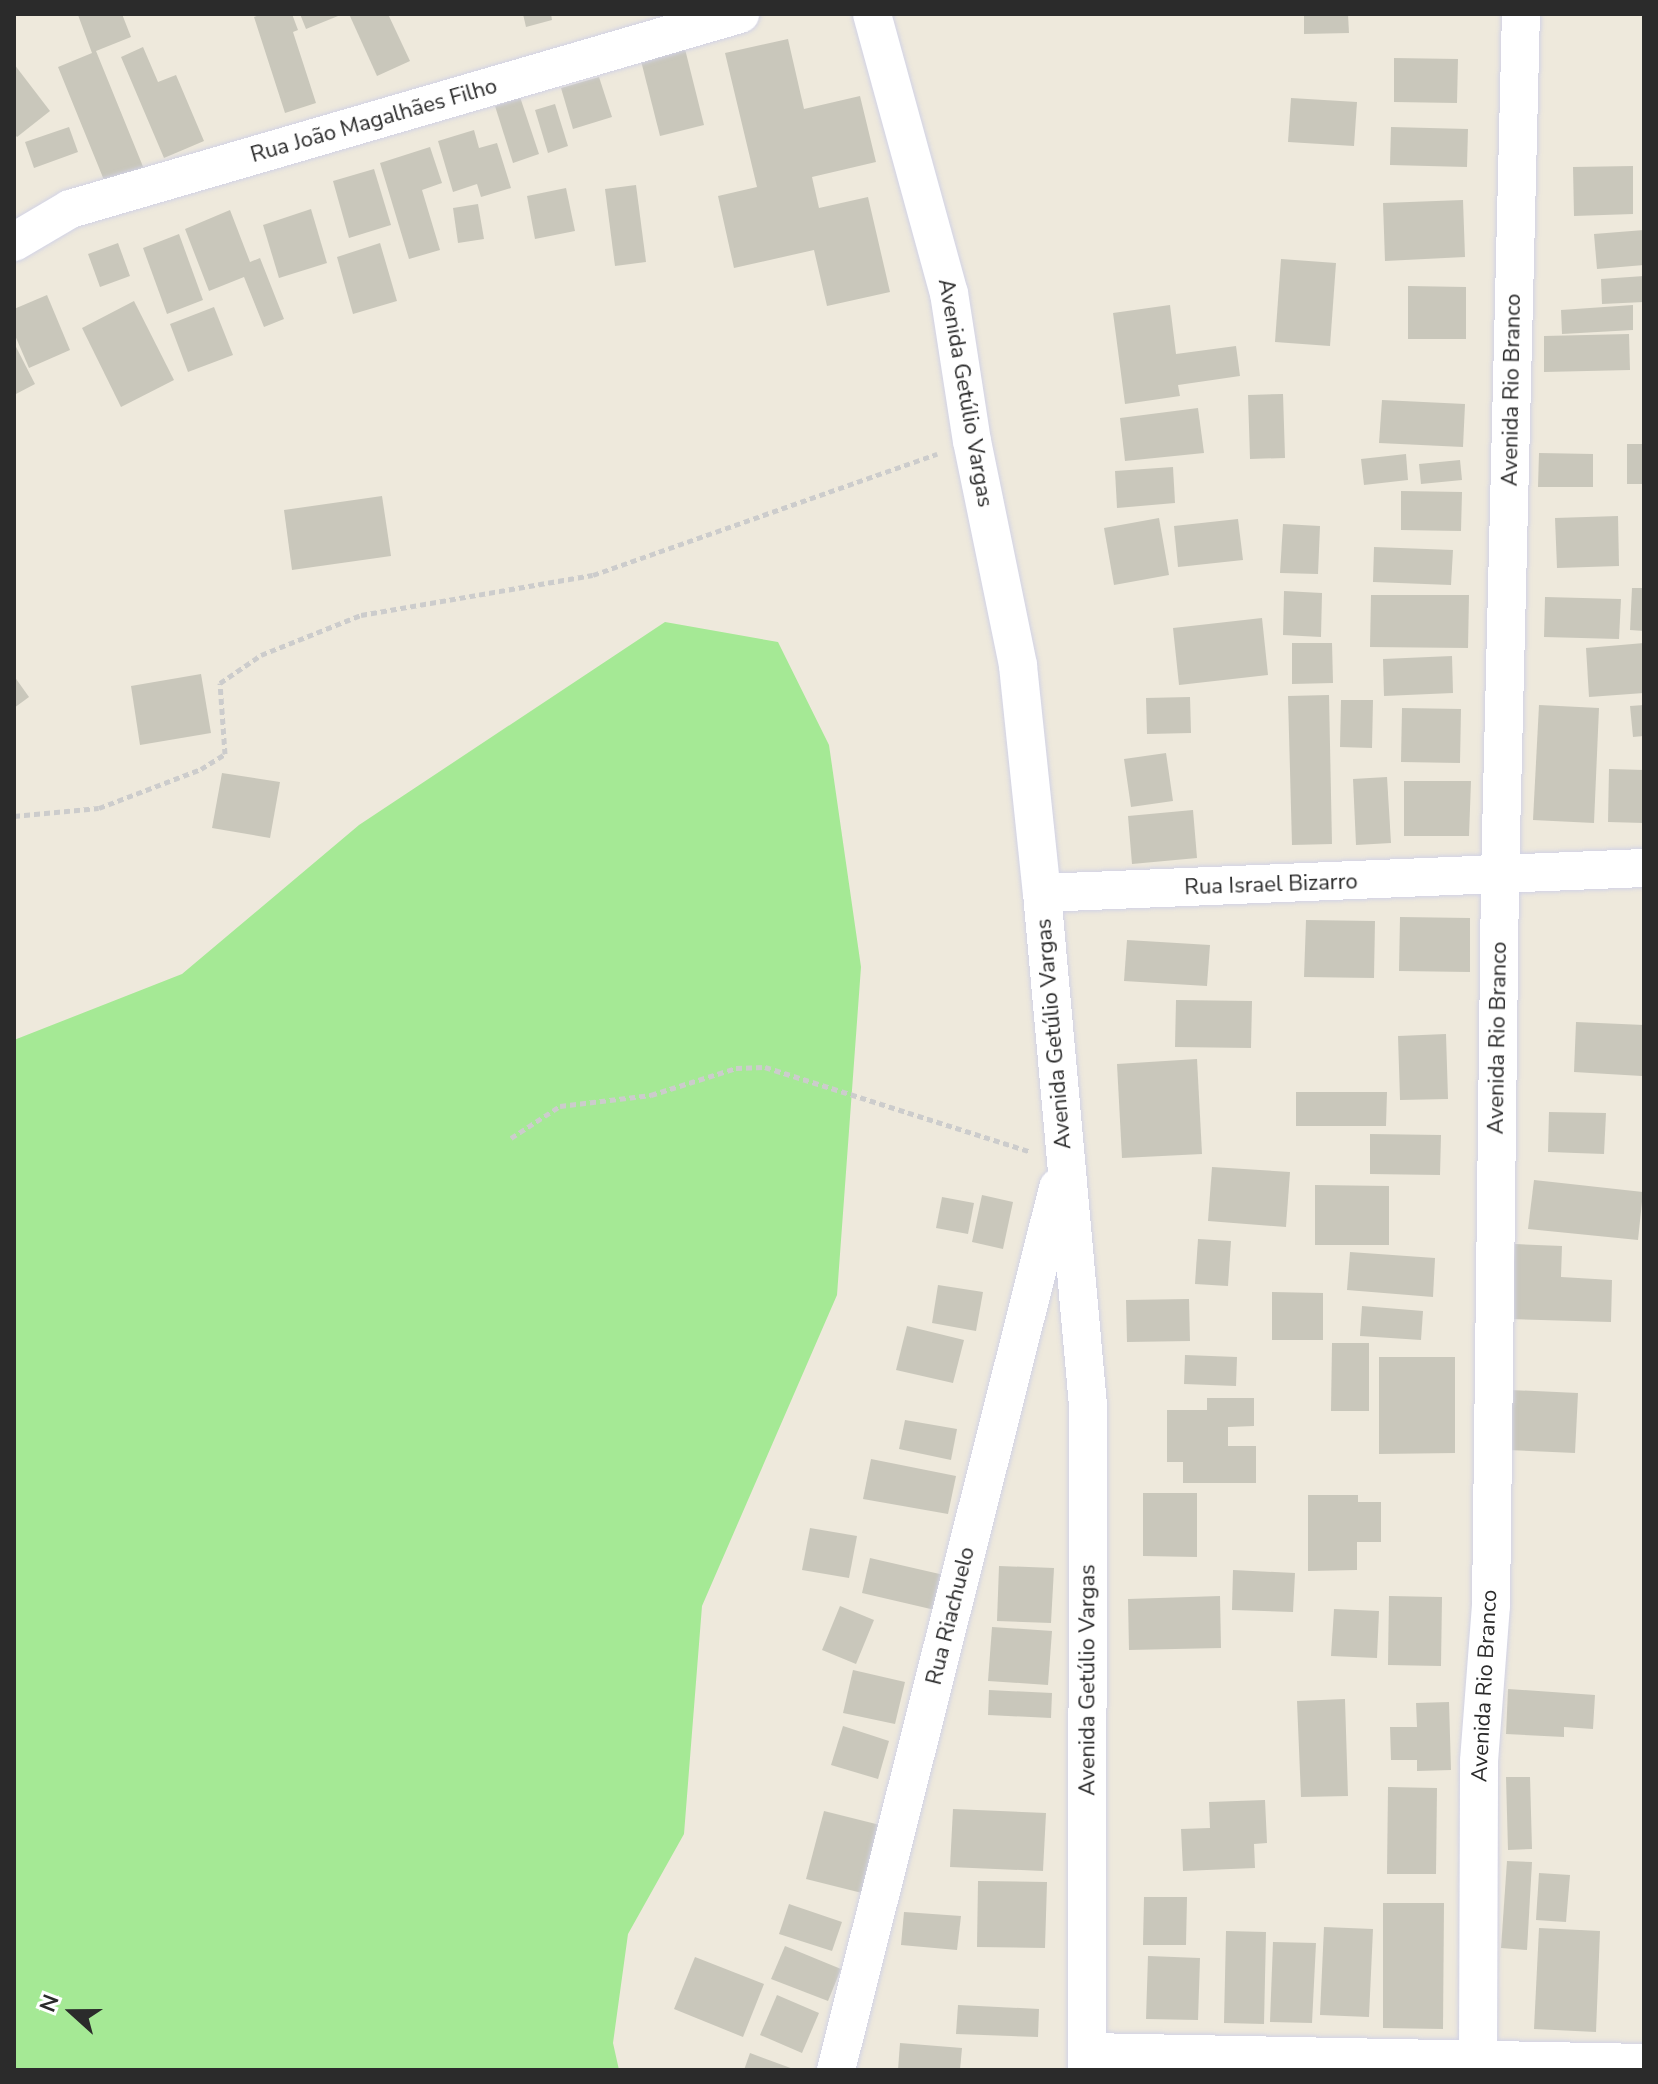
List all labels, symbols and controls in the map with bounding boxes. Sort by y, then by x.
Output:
street label: Rua João Magalhães Filho [248,73,500,169]
street label: Avenida Getúlio Vargas [932,277,998,509]
street label: Avenida Rio Branco [1497,293,1527,487]
street label: Rua Israel Bizarro [1184,869,1358,901]
street label: Avenida Getúlio Vargas [1031,917,1077,1151]
street label: Avenida Rio Branco [1483,941,1513,1135]
street label: Rua Riachuelo [921,1544,981,1688]
street label: Avenida Getúlio Vargas [1075,1564,1101,1796]
street label: Avenida Rio Branco [1467,1589,1503,1783]
north arrow [32,1972,112,2052]
text: N [33,1990,67,2016]

